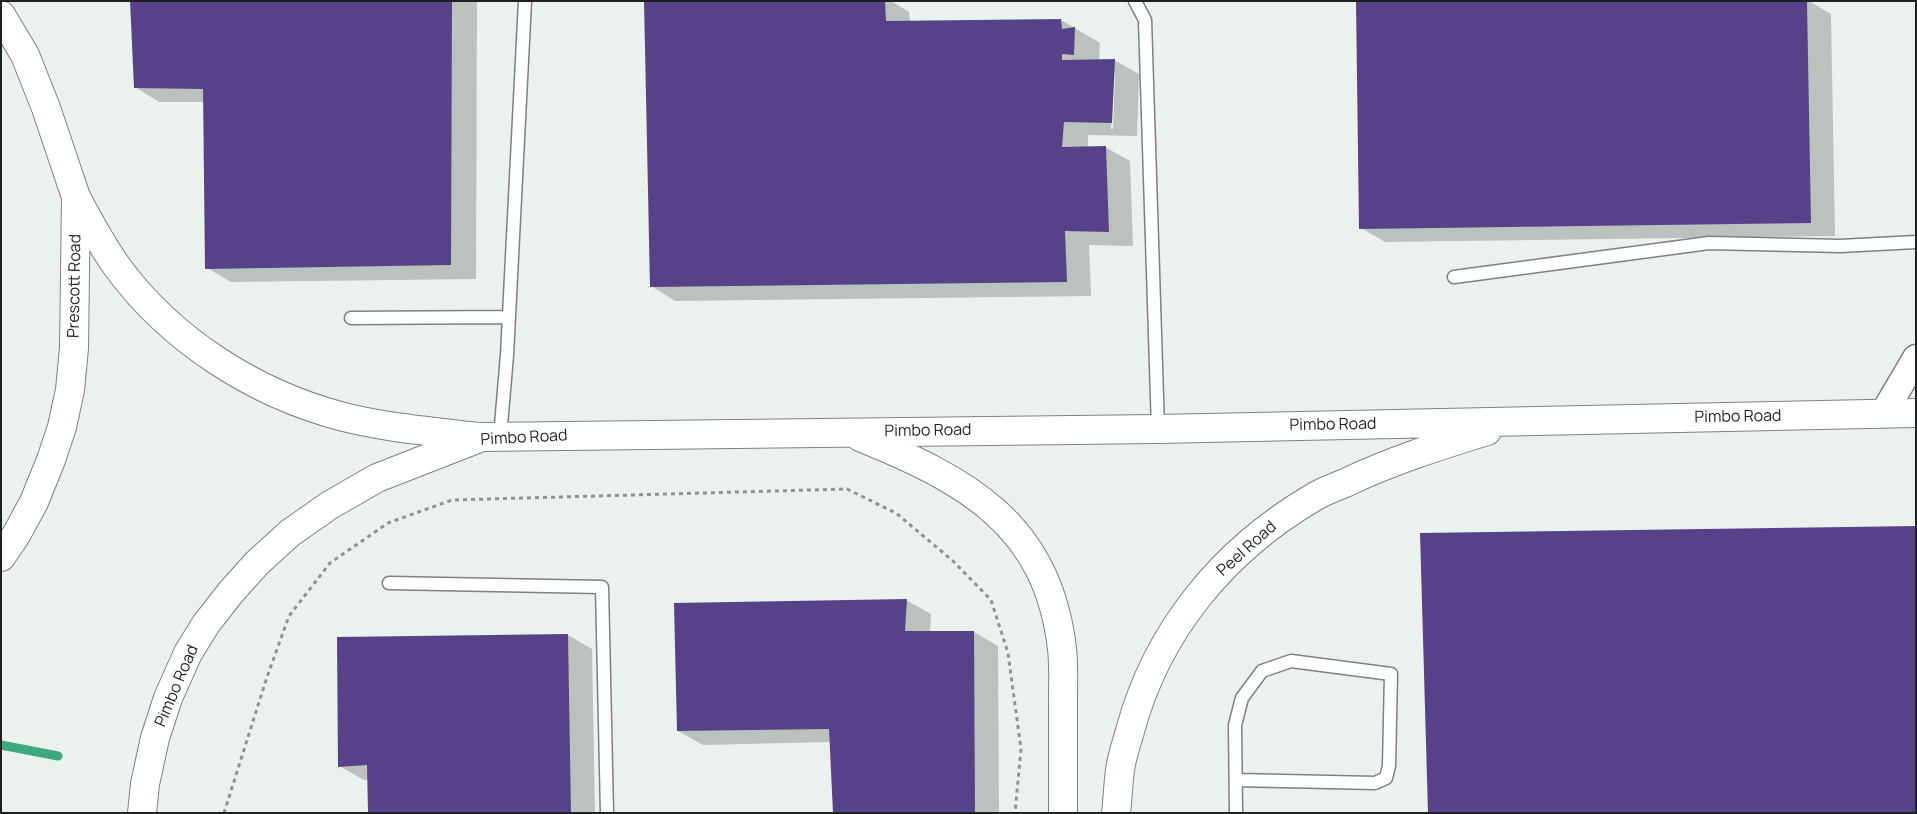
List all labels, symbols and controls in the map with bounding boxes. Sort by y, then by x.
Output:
street label: Prescott Road [64,234,86,338]
street label: Pimbo Road [1694,407,1782,427]
street label: Pimbo Road [1289,415,1377,435]
street label: Pimbo Road [884,421,972,441]
street label: Pimbo Road [480,426,568,450]
street label: Peel Road [1213,517,1281,581]
street label: Pimbo Road [151,642,203,730]

